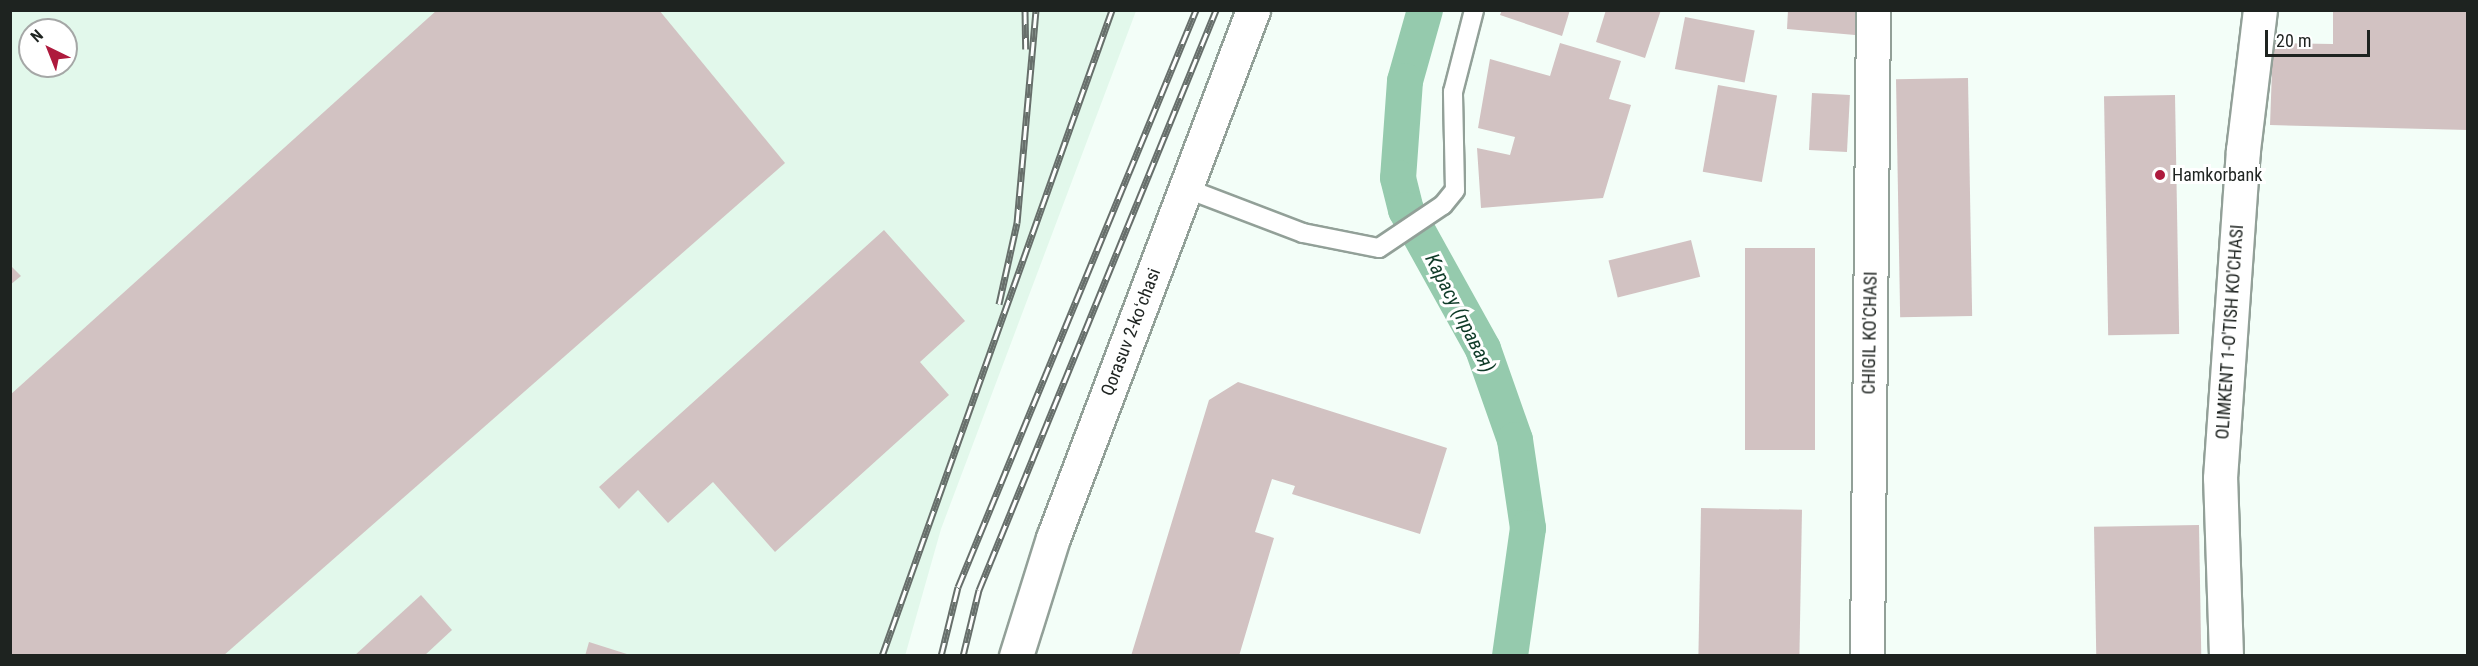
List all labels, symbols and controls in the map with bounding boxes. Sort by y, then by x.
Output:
north arrow [18,18,78,78]
scale bar [2268,18,2373,56]
text: N [27,26,47,46]
text: 20 m [2276,30,2311,51]
place label: Hamkorbank [2172,164,2262,186]
marker: Hamkorbank [2153,168,2167,182]
street label: OLIMKENT 1-O'TISH KO'CHASI [2212,224,2248,440]
water label: Карасу (правая) [1420,250,1500,376]
street label: Qorasuv 2-koʻchasi [1097,265,1165,399]
street label: CHIGIL KO'CHASI [1858,271,1882,395]

